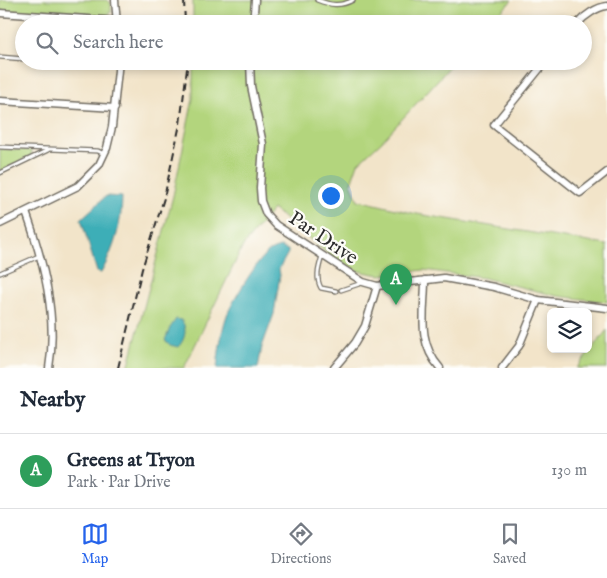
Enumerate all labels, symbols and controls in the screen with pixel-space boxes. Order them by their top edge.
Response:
search box [15,15,592,70]
icon: search [33,29,61,57]
text: Search here [73,31,164,55]
your location [318,183,344,209]
street label: Par Drive [284,206,363,271]
pin: A [380,264,412,305]
map controls [547,308,592,353]
button: layers [547,308,592,353]
text: Nearby [20,387,85,414]
text: Greens at Tryon [67,449,195,473]
text: A [31,461,41,481]
text: 130 m [551,461,587,481]
text: Park · Par Drive [67,473,171,493]
tab: Map [81,520,109,568]
tab: Directions [270,520,331,568]
tab: Saved [493,520,526,568]

